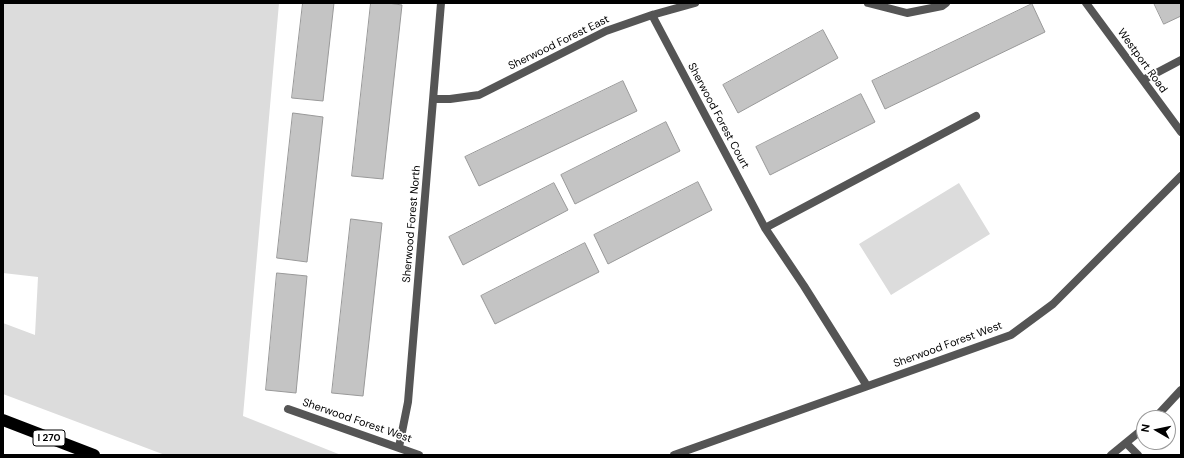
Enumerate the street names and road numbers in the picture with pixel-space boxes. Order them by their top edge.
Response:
street label: Sherwood Forest East [506,13,612,73]
street label: Westport Road [1114,26,1170,96]
street label: Sherwood Forest Court [684,61,752,171]
street label: Sherwood Forest North [400,165,424,283]
street label: Sherwood Forest West [892,319,1004,371]
street label: Sherwood Forest West [301,396,413,446]
road number: I 270 [33,430,65,446]

